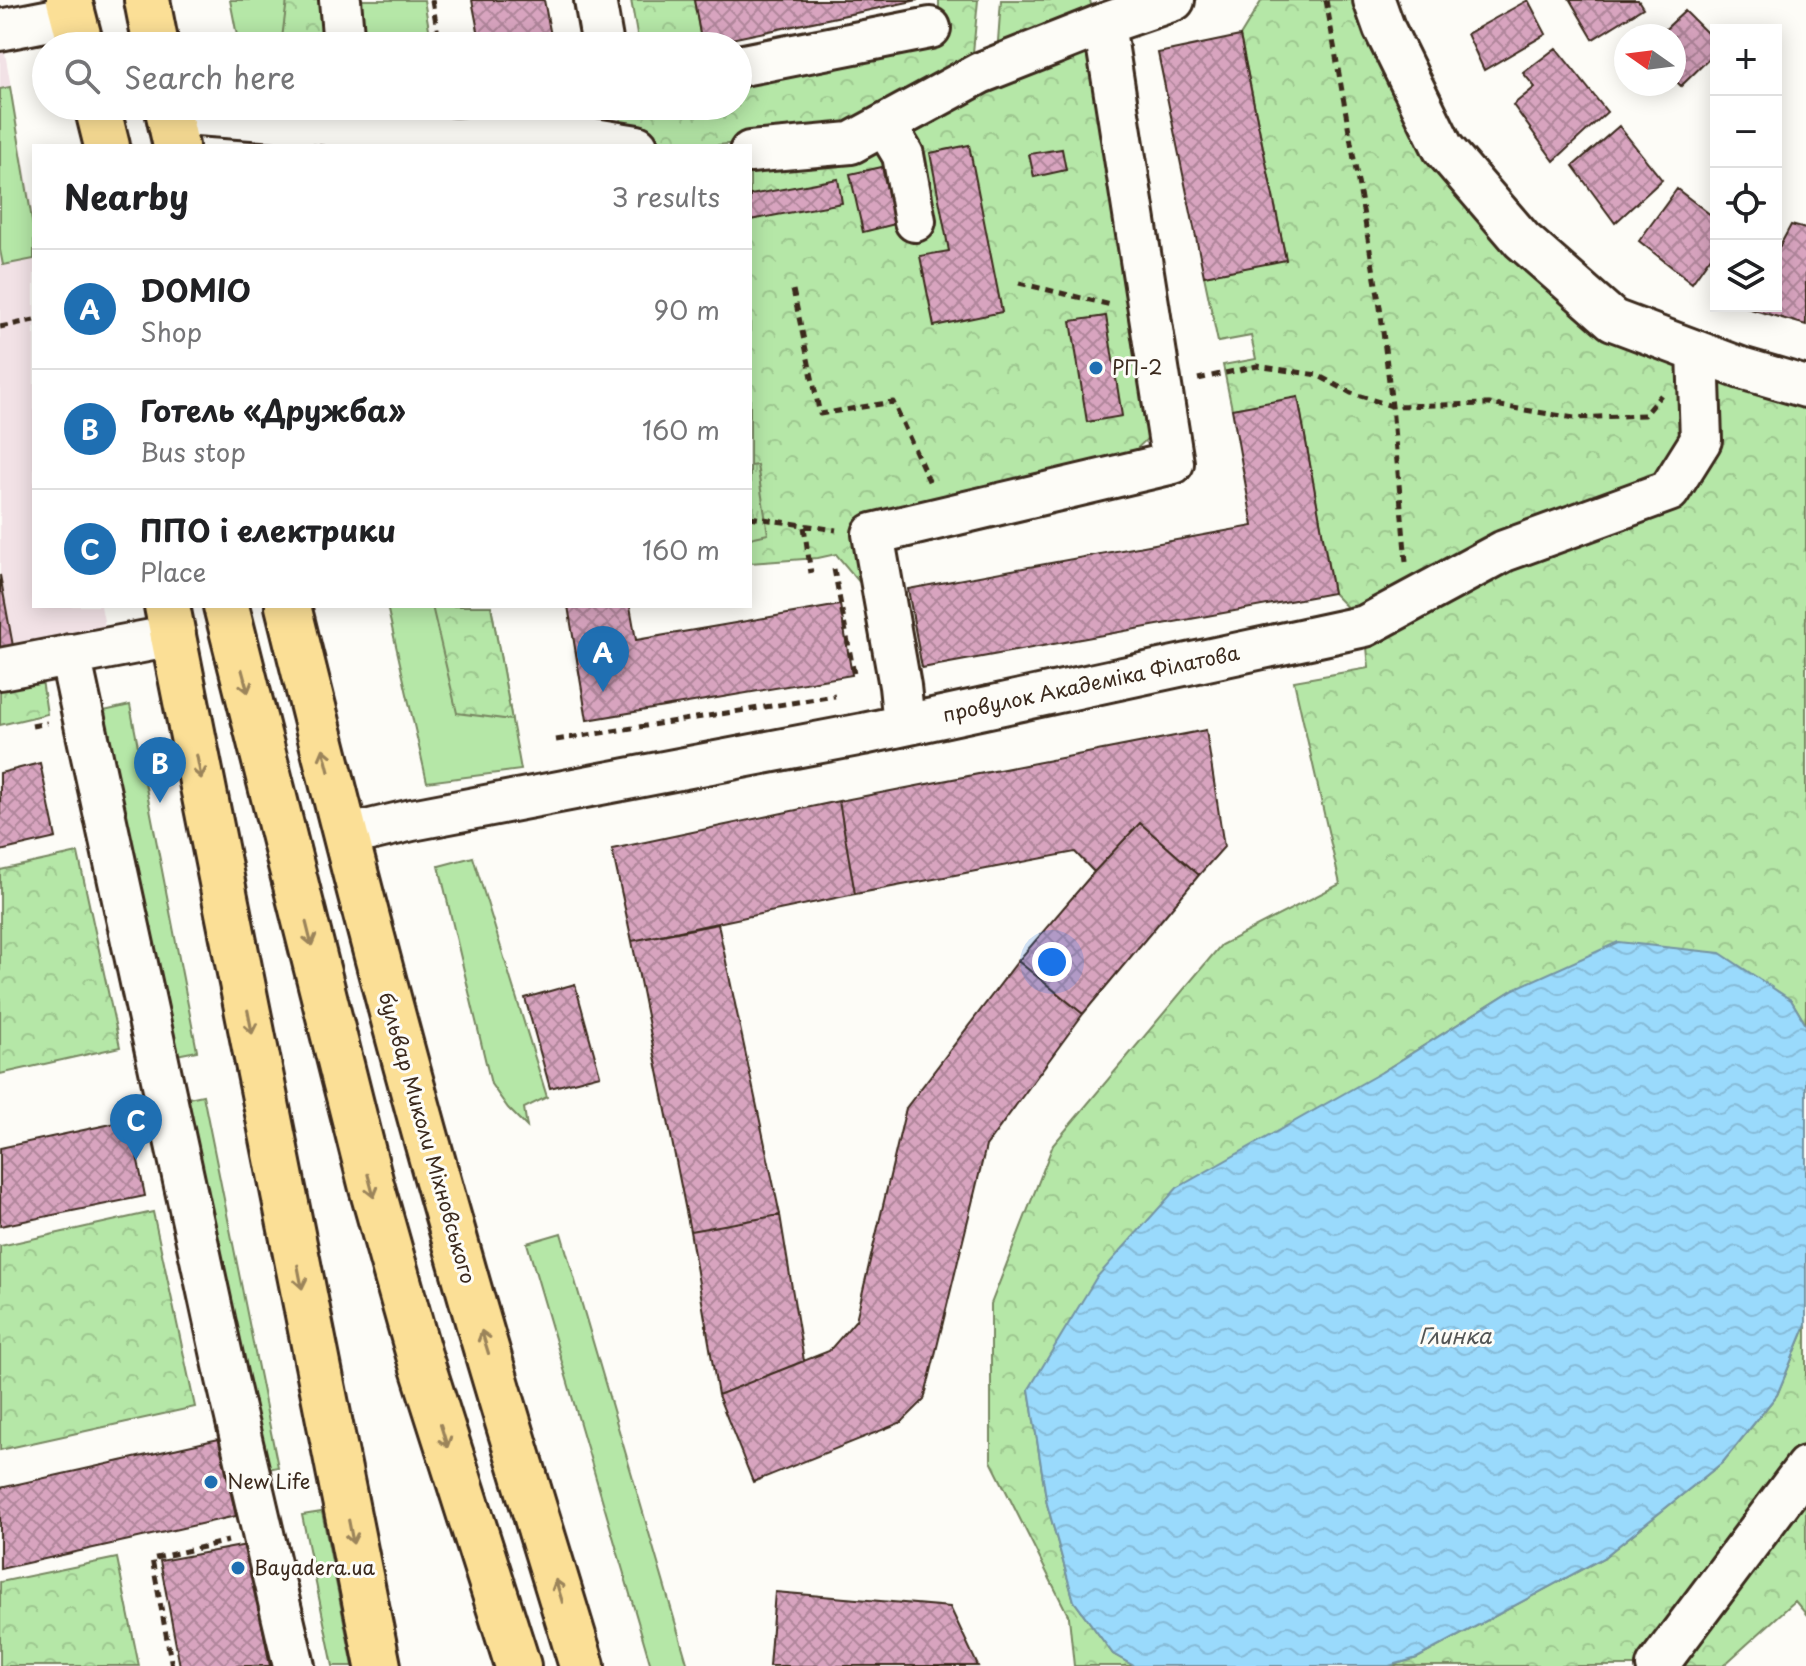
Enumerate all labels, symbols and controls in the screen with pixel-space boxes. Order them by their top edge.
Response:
north arrow [1614,24,1686,96]
map controls [1710,24,1782,312]
button: + [1710,24,1782,96]
search box [32,32,752,120]
icon: search [60,54,104,98]
text: Search here [124,54,296,99]
button: − [1710,96,1782,168]
button: locate [1710,168,1782,240]
text: Nearby [64,170,189,222]
text: 3 results [612,177,720,216]
button: layers [1710,240,1782,312]
text: DOMIO [140,267,251,312]
text: A [80,290,100,329]
text: 90 m [653,290,720,329]
text: Shop [140,312,202,351]
place label: РП-2 [1112,352,1162,382]
marker: РП-2 [1087,359,1105,377]
text: Готель «Дружба» [140,387,406,432]
text: B [81,410,99,449]
text: 160 m [642,410,720,449]
text: Bus stop [140,432,246,471]
text: ППО і електрики [140,507,396,552]
text: C [80,530,100,569]
text: 160 m [642,530,720,569]
text: Place [140,552,206,591]
pin: A [577,626,629,692]
street label: провулок Академіка Філатова [940,637,1242,729]
one-way arrow [239,668,254,694]
pin: B [134,737,186,803]
one-way arrow [317,748,332,773]
one-way arrow [192,754,207,779]
one-way arrow [302,920,317,946]
your location [1032,942,1072,982]
street label: бульвар Миколи Міхновського [372,988,484,1287]
one-way arrow [243,1009,258,1034]
pin: C [110,1094,162,1160]
one-way arrow [365,1173,380,1199]
one-way arrow [294,1264,309,1289]
water label: Глинка [1418,1318,1493,1351]
one-way arrow [477,1330,492,1356]
one-way arrow [437,1422,452,1448]
place label: New Life [227,1466,310,1496]
marker: New Life [202,1473,220,1491]
one-way arrow [344,1519,359,1544]
place label: Bayadera.ua [254,1552,376,1582]
marker: Bayadera.ua [229,1559,247,1577]
one-way arrow [551,1579,566,1605]

